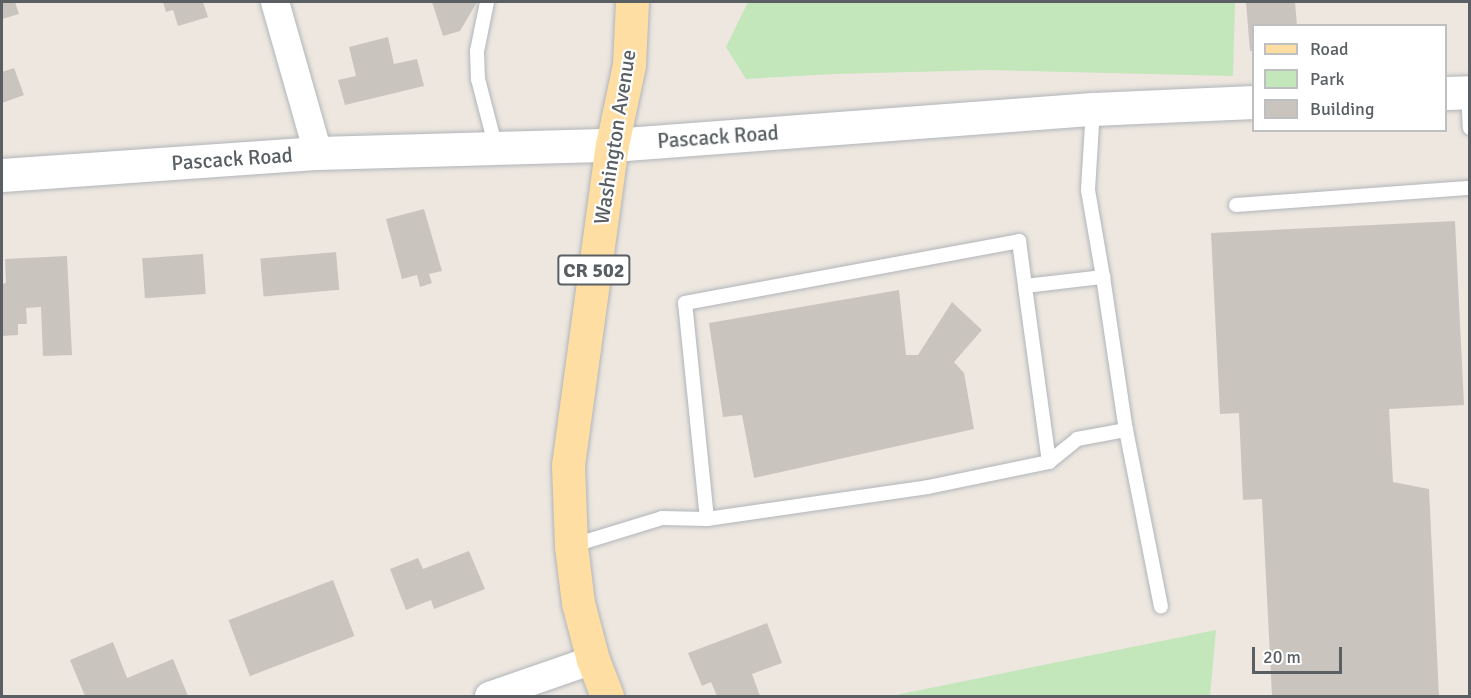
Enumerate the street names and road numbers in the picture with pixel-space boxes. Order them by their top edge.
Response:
street label: Washington Avenue [589,48,641,226]
street label: Pascack Road [656,120,780,154]
street label: Pascack Road [170,142,294,176]
road number: CR 502 [556,253,632,287]

